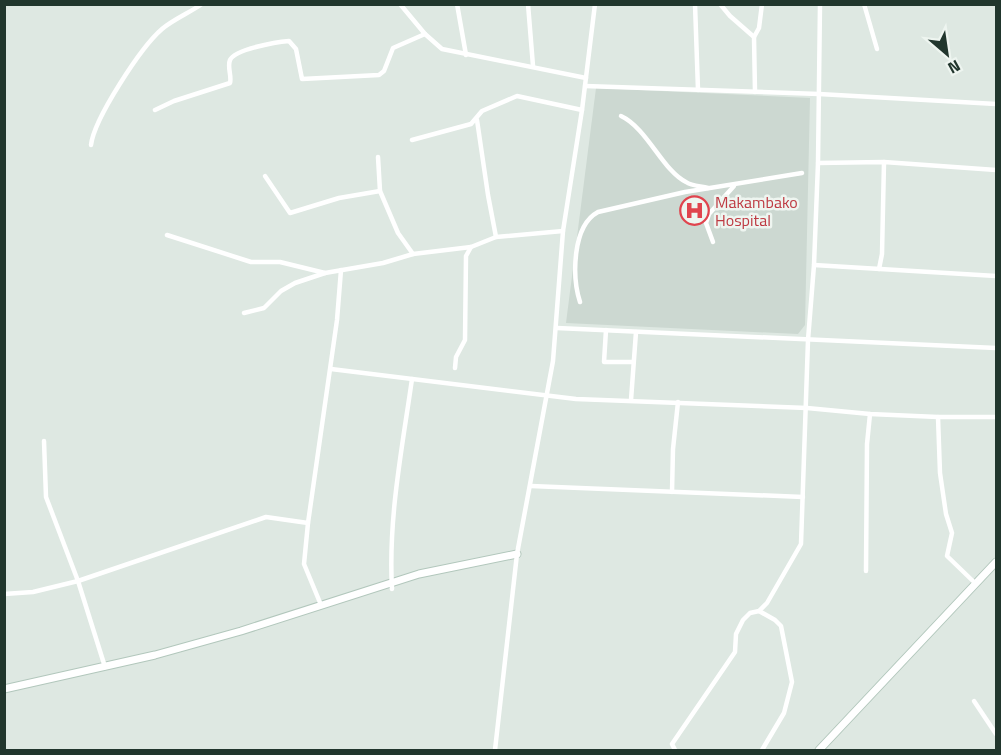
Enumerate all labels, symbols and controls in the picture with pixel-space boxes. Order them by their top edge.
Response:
north arrow [917,24,977,84]
text: N [944,54,965,80]
place label: Makambako Hospital [715,190,798,232]
hospital icon: Makambako Hospital [678,195,710,227]

